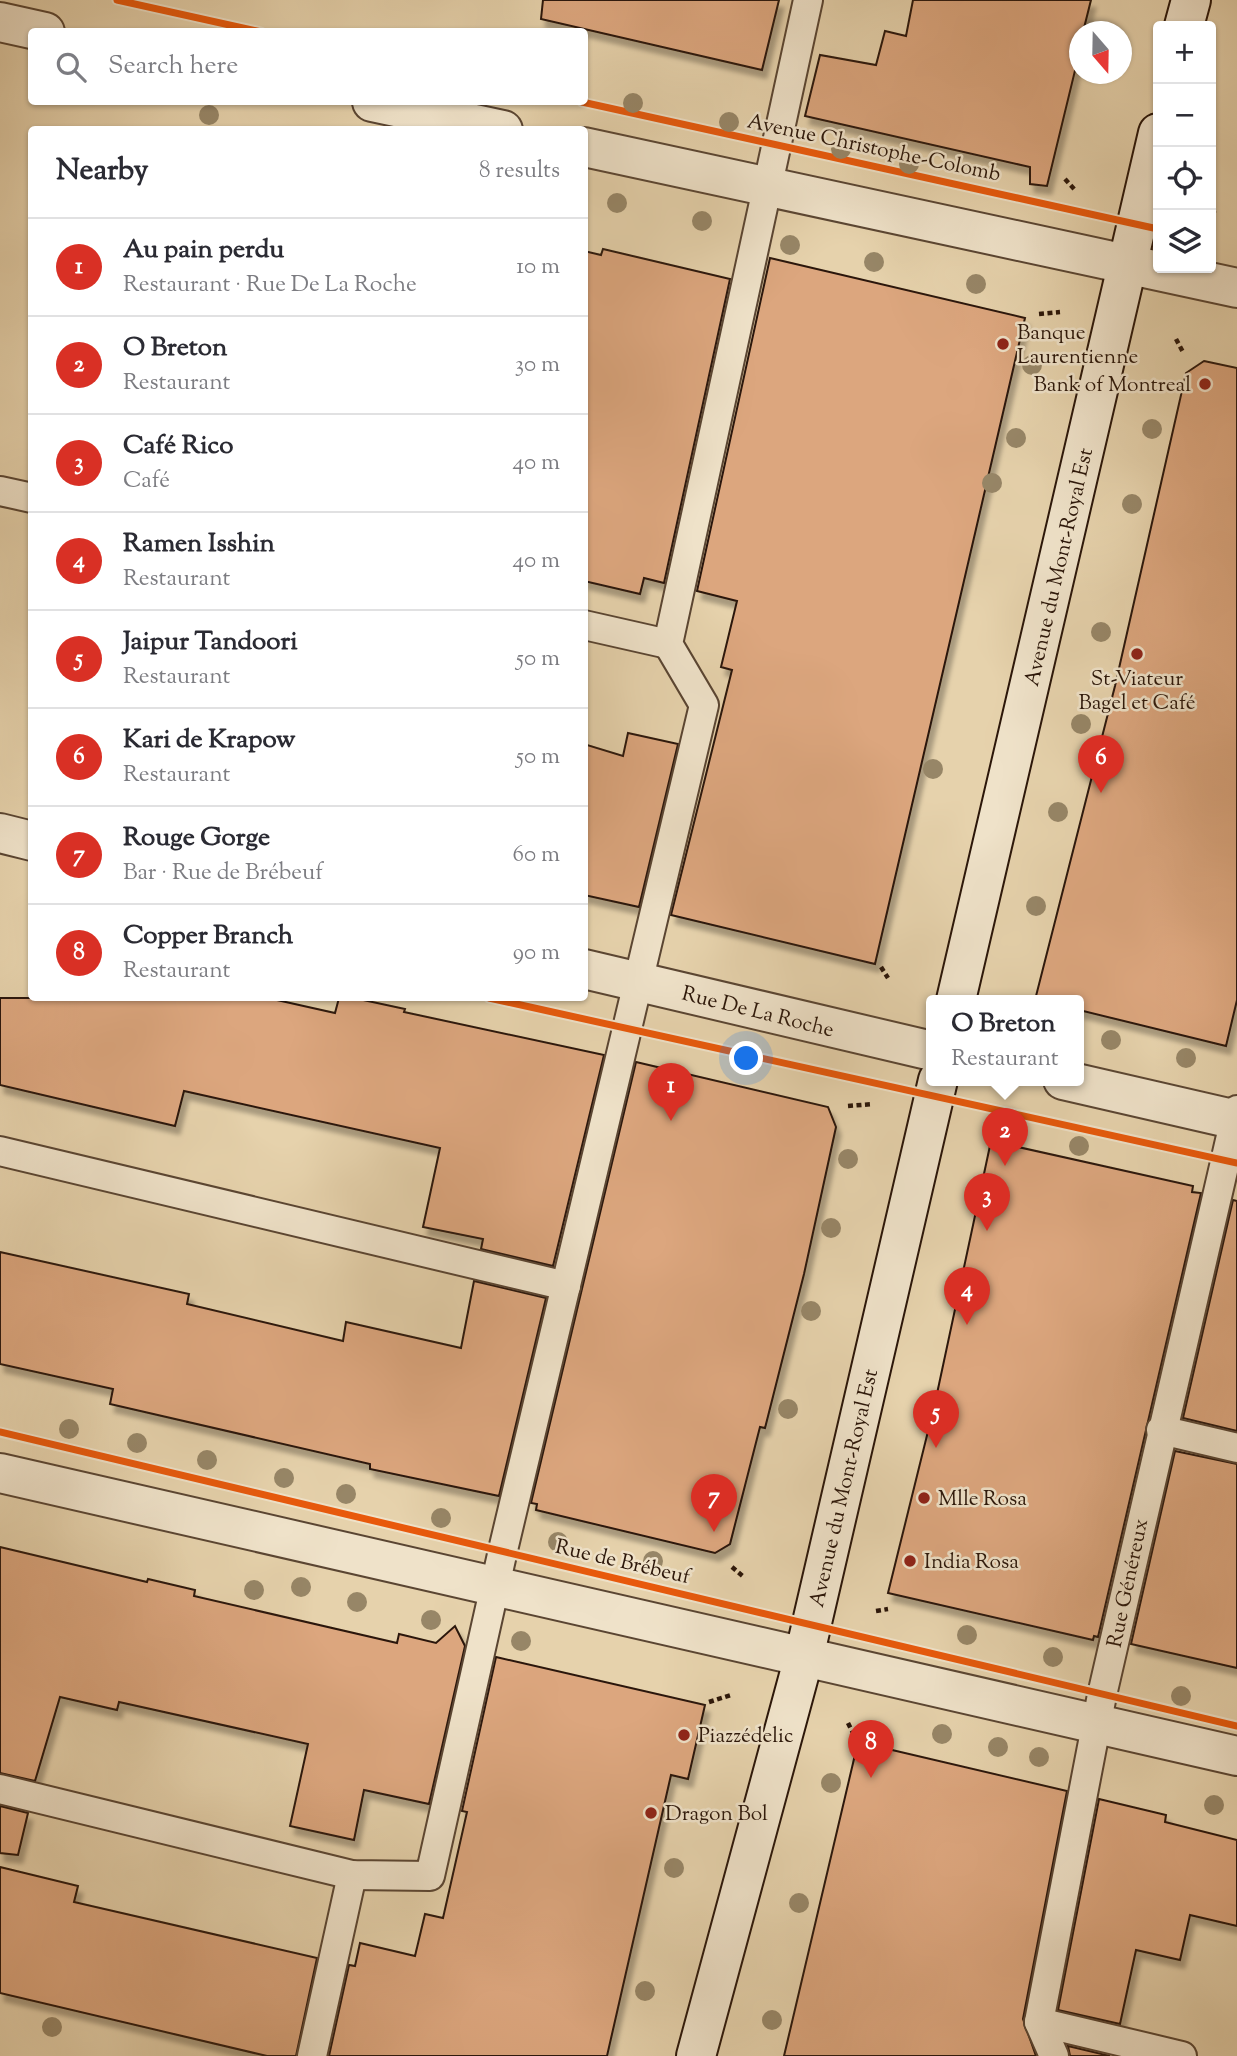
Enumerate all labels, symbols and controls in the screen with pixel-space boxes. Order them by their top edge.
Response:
north arrow [1069,21,1132,84]
map controls [1153,21,1216,273]
button: + [1153,21,1216,84]
search box [28,28,588,105]
icon: search [52,48,90,86]
text: Search here [108,48,238,85]
button: − [1153,84,1216,147]
street label: Avenue Christophe-Colomb [744,107,1003,190]
button: locate [1153,147,1216,210]
text: Nearby [56,150,148,193]
text: 8 results [479,155,560,188]
button: layers [1153,210,1216,273]
text: Au pain perdu [123,232,284,269]
text: 1 [75,251,83,284]
text: 10 m [516,251,560,284]
text: Restaurant · Rue De La Roche [123,269,417,302]
place label: Banque Laurentienne [1017,319,1138,373]
text: O Breton [123,330,227,367]
marker: Banque Laurentienne [995,336,1011,352]
text: 2 [74,349,84,382]
text: 30 m [515,349,560,382]
text: Restaurant [123,367,230,400]
place label: Bank of Montreal [1034,371,1191,401]
marker: Bank of Montreal [1197,376,1213,392]
text: Café Rico [123,428,234,465]
street label: Avenue du Mont-Royal Est [1018,445,1102,690]
text: 3 [74,447,84,480]
text: 40 m [513,447,560,480]
text: Café [123,465,170,498]
text: Ramen Isshin [123,526,275,563]
text: 4 [73,545,85,578]
text: 40 m [513,545,560,578]
text: Restaurant [123,563,230,596]
text: Jaipur Tandoori [123,624,298,661]
text: 5 [75,643,83,676]
text: 50 m [516,643,560,676]
marker: St-Viateur Bagel et Café [1129,646,1145,662]
text: Restaurant [123,661,230,694]
place label: St-Viateur Bagel et Café [1078,665,1196,719]
text: Kari de Krapow [123,722,295,759]
pin: 6 [1078,735,1124,793]
text: 6 [73,741,85,774]
text: 50 m [516,741,560,774]
text: Restaurant [123,759,230,792]
text: Rouge Gorge [123,820,270,857]
text: 7 [73,839,85,872]
text: 60 m [512,839,560,872]
text: Bar · Rue de Brébeuf [123,857,323,890]
text: Copper Branch [123,918,293,955]
text: 8 [73,937,85,970]
text: 90 m [513,937,560,970]
text: Restaurant [123,955,230,988]
street label: Rue De La Roche [678,980,837,1046]
popup [926,995,1084,1086]
text: O Breton [951,1006,1056,1043]
your location [729,1041,763,1075]
text: Restaurant [951,1043,1059,1076]
pin: 1 [648,1063,694,1121]
pin: 2 [982,1108,1028,1166]
pin: 3 [964,1173,1010,1231]
pin: 4 [944,1267,990,1325]
street label: Avenue du Mont-Royal Est [803,1366,887,1611]
pin: 5 [913,1390,959,1448]
pin: 7 [691,1474,737,1532]
place label: Mlle Rosa [938,1485,1027,1515]
marker: Mlle Rosa [916,1490,932,1506]
street label: Rue Généreux [1101,1516,1157,1651]
street label: Rue de Brébeuf [552,1533,695,1593]
place label: India Rosa [924,1548,1019,1578]
marker: India Rosa [902,1553,918,1569]
pin: 8 [848,1720,894,1778]
place label: Piazzédelic [698,1722,793,1752]
marker: Piazzédelic [676,1727,692,1743]
place label: Dragon Bol [665,1800,768,1830]
marker: Dragon Bol [643,1805,659,1821]

